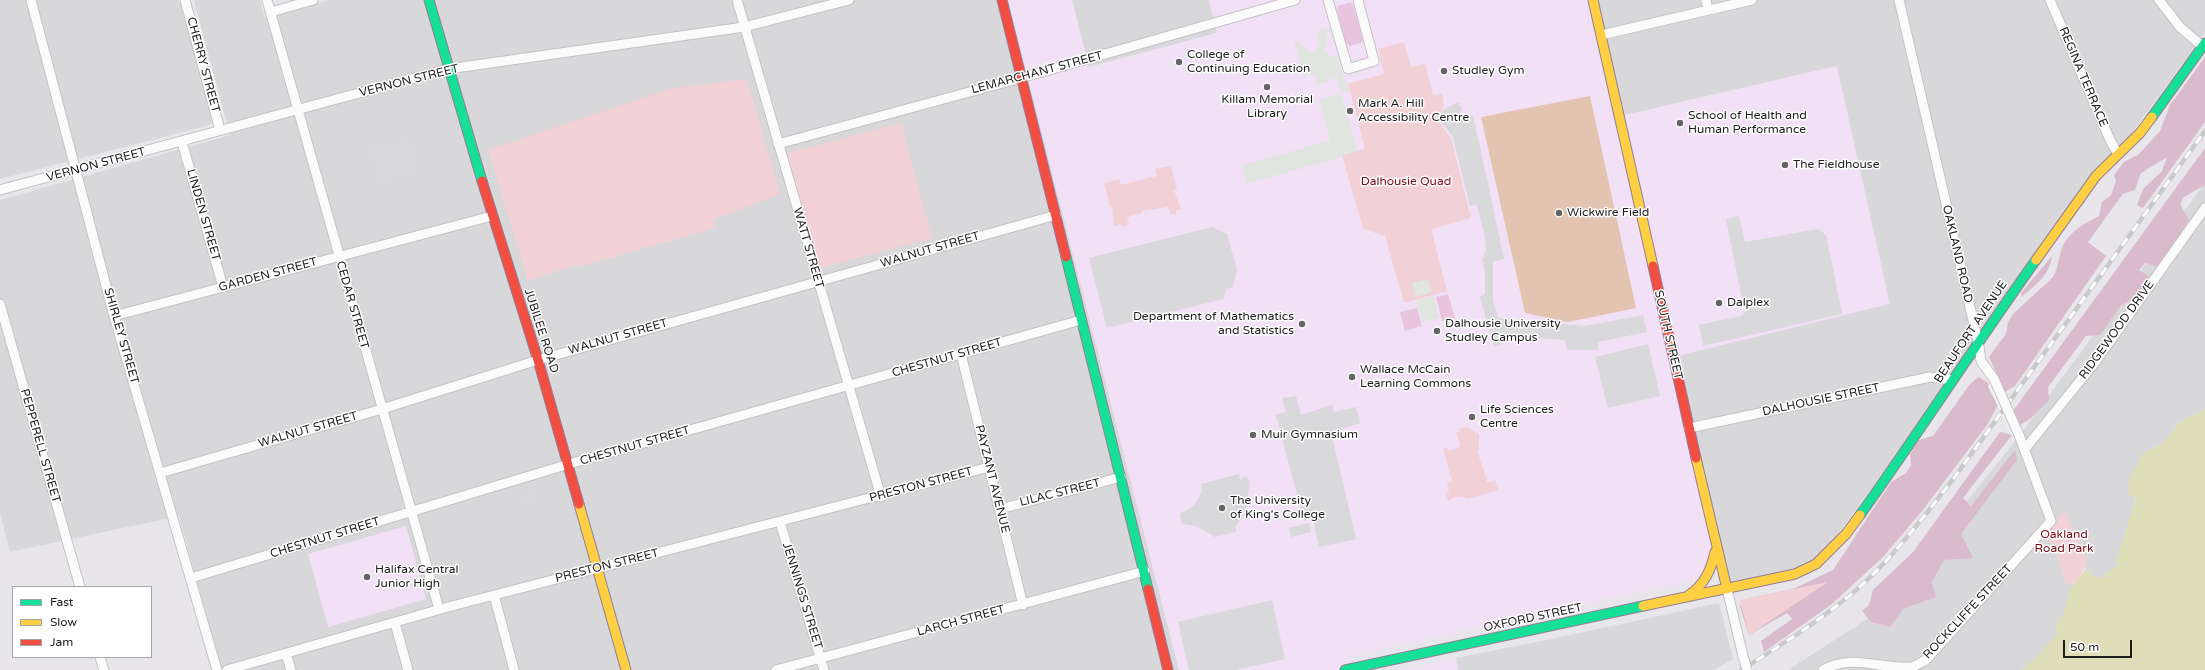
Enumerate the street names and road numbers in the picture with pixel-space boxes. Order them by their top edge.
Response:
street label: CHERRY STREET [183,16,223,114]
street label: REGINA TERRACE [2055,25,2111,129]
street label: LEMARCHANT STREET [970,49,1104,97]
street label: VERNON STREET [358,62,460,100]
street label: VERNON STREET [45,145,147,185]
street label: LINDEN STREET [183,167,223,263]
street label: OAKLAND ROAD [1939,204,1975,304]
street label: WATT STREET [790,206,826,290]
street label: WALNUT STREET [879,229,981,271]
street label: GARDEN STREET [217,255,319,295]
street label: CEDAR STREET [333,259,371,351]
street label: BEAUFORT AVENUE [1931,278,2011,386]
street label: RIDGEWOOD DRIVE [2076,278,2158,382]
street label: SHIRLEY STREET [100,286,142,386]
street label: JUBILEE ROAD [521,287,561,375]
street label: SOUTH STREET [1651,289,1685,381]
street label: WALNUT STREET [567,316,669,358]
street label: CHESTNUT STREET [890,335,1004,381]
street label: DALHOUSIE STREET [1761,381,1881,419]
street label: PEPPERELL STREET [17,387,63,505]
street label: WALNUT STREET [257,409,359,451]
street label: CHESTNUT STREET [578,423,692,469]
street label: PAYZANT AVENUE [972,423,1012,535]
street label: PRESTON STREET [868,464,974,506]
street label: LILAC STREET [1018,476,1102,510]
street label: CHESTNUT STREET [268,514,382,562]
street label: JENNINGS STREET [779,541,825,651]
street label: PRESTON STREET [554,546,660,586]
street label: ROCKCLIFFE STREET [1921,562,2015,662]
street label: OXFORD STREET [1482,601,1584,635]
street label: LARCH STREET [916,602,1006,640]

